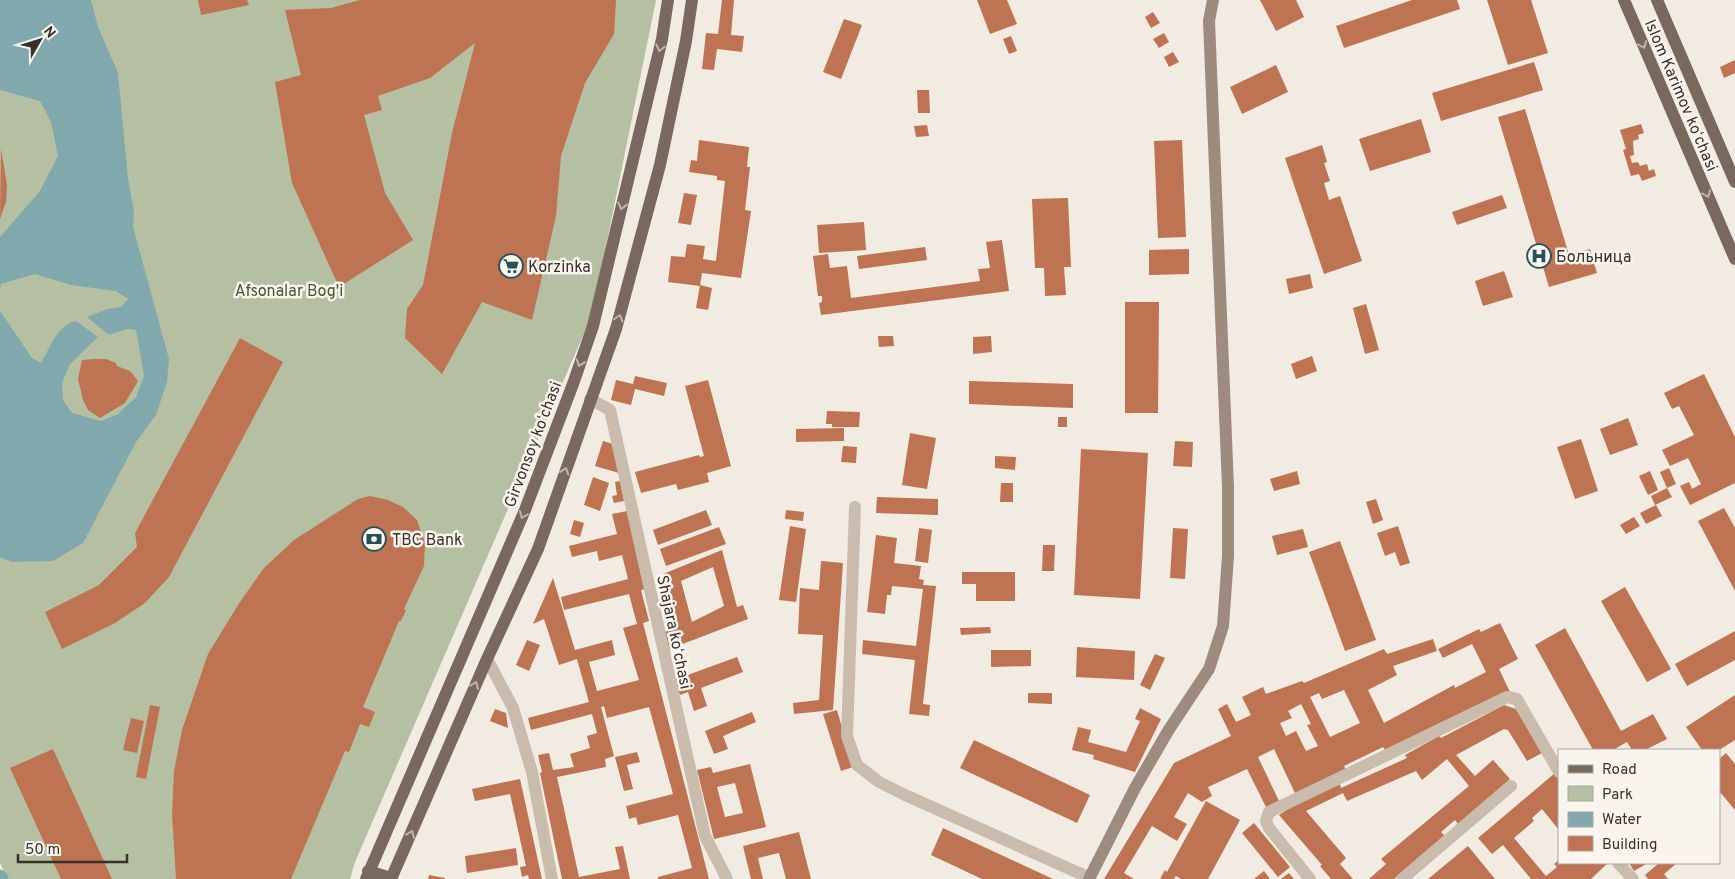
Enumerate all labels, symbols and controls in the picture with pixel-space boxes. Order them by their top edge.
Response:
north arrow [15,15,65,65]
street label: Islom Karimov koʻchasi [1639,17,1721,175]
text: N [39,24,59,42]
one-way arrow [1636,40,1647,49]
one-way arrow [655,44,666,53]
one-way arrow [1701,189,1712,198]
one-way arrow [617,202,628,211]
hospital icon: Больница [1526,243,1552,269]
place label: Больница [1556,248,1631,268]
supermarket icon: Korzinka [498,253,524,279]
place label: Korzinka [528,258,591,278]
park label: Afsonalar Bog'i [235,282,343,302]
one-way arrow [613,313,624,322]
one-way arrow [576,358,586,367]
street label: Girvonsoy koʻchasi [501,379,567,511]
one-way arrow [559,467,569,476]
one-way arrow [518,510,529,519]
bank icon: TBC Bank [361,526,387,552]
place label: TBC Bank [392,531,463,551]
street label: Shajara koʻchasi [651,574,695,691]
one-way arrow [469,681,480,690]
legend [1558,749,1720,864]
text: Road [1602,761,1637,780]
text: Park [1602,786,1633,805]
text: Water [1602,811,1642,830]
one-way arrow [404,830,415,839]
scale bar [18,832,126,864]
text: Building [1602,836,1657,855]
text: 50 m [25,841,60,860]

